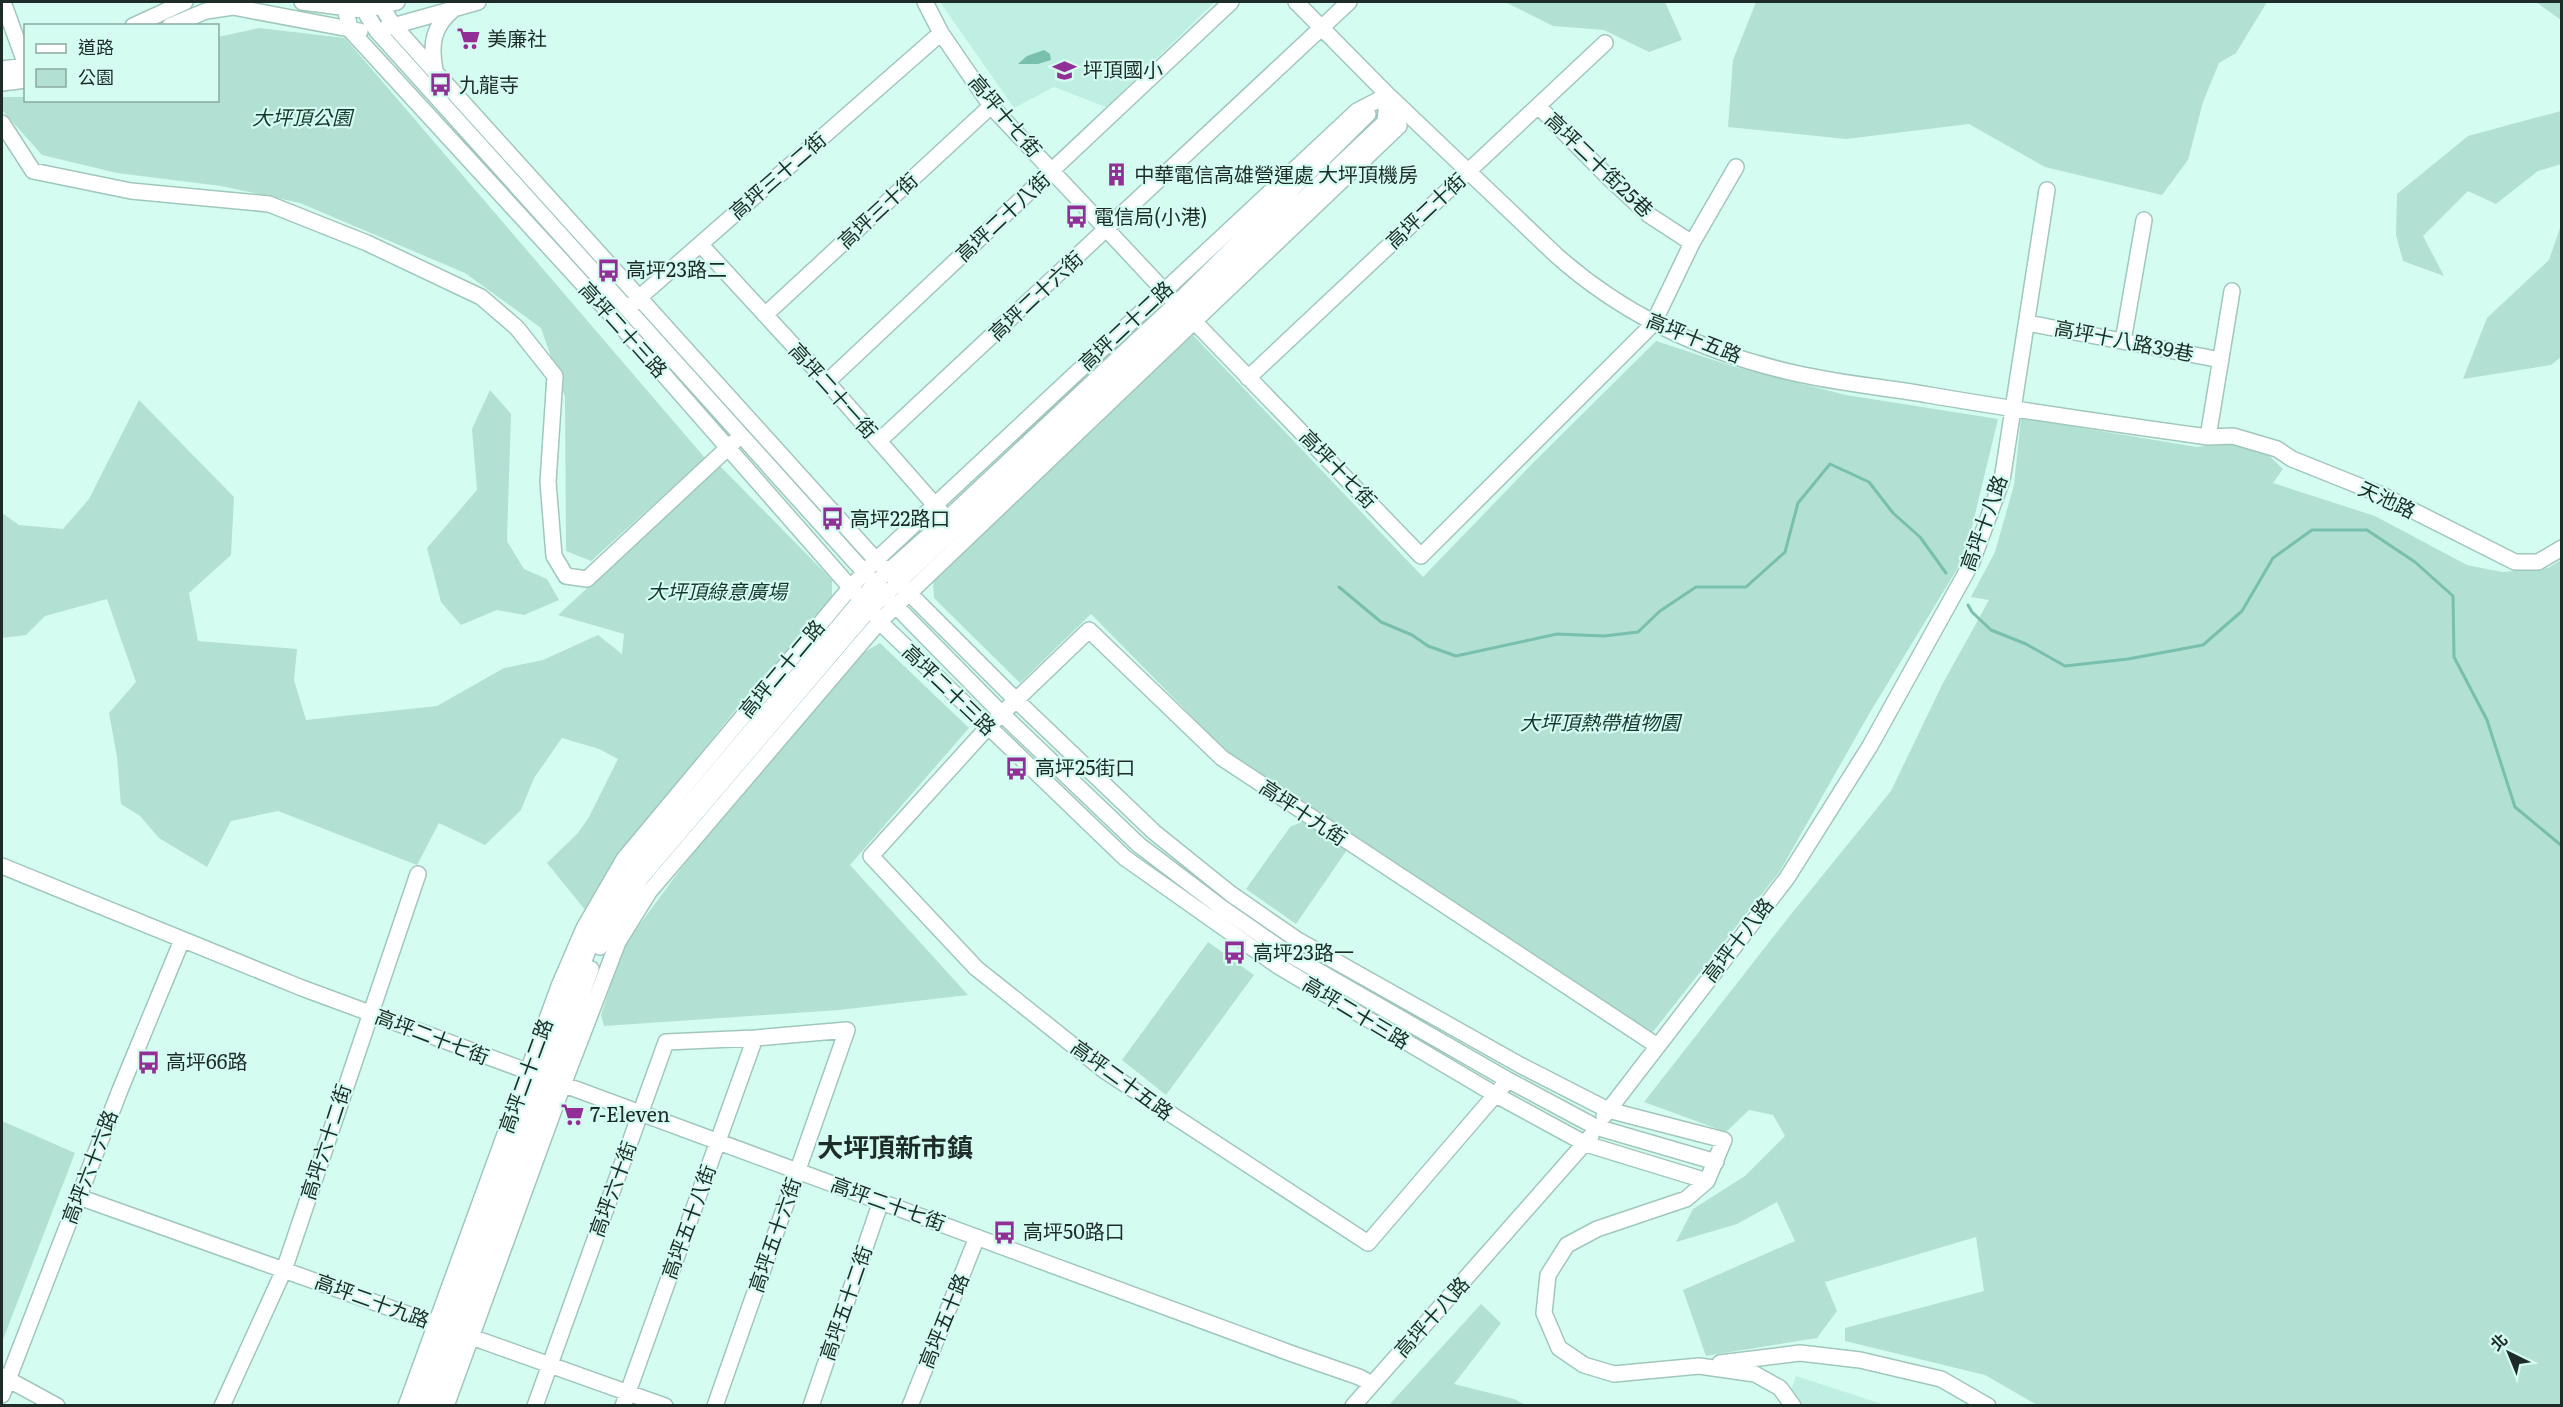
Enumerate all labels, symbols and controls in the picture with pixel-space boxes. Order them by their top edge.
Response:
place label: 美廉社 [487,22,547,52]
legend [24,24,219,102]
supermarket icon: 美廉社 [456,26,482,52]
text: 道路 [78,33,114,60]
place label: 坪頂國小 [1083,53,1163,83]
school or university icon: 坪頂國小 [1052,57,1078,83]
text: 公園 [78,63,114,90]
street label: 高坪十七街 [963,67,1050,163]
place label: 九龍寺 [459,68,519,98]
bus stop icon: 九龍寺 [428,72,454,98]
park label: 大坪頂公園 [252,101,355,131]
street label: 高坪二十街25巷 [1540,104,1661,223]
street label: 高坪三十二街 [722,124,832,225]
place label: 中華電信高雄營運處 大坪頂機房 [1134,158,1418,188]
building icon: 中華電信高雄營運處 大坪頂機房 [1103,162,1129,188]
street label: 高坪三十街 [830,164,923,255]
street label: 高坪二十八街 [948,164,1056,267]
street label: 高坪二十街 [1378,164,1471,255]
place label: 電信局(小港) [1094,200,1207,230]
bus stop icon: 電信局(小港) [1063,204,1089,230]
street label: 高坪二十六街 [981,243,1089,346]
place label: 高坪23路二 [626,253,727,283]
bus stop icon: 高坪23路二 [595,257,621,283]
street label: 高坪二十二路 [1071,273,1179,376]
street label: 高坪二十三路 [573,274,676,383]
street label: 高坪十五路 [1643,304,1747,369]
street label: 高坪十八路39巷 [2052,311,2197,367]
street label: 高坪二十一街 [783,335,886,444]
street label: 高坪十七街 [1294,421,1385,514]
street label: 高坪十八路 [1951,470,2013,574]
street label: 天池路 [2354,472,2421,524]
place label: 高坪22路口 [850,502,950,532]
bus stop icon: 高坪22路口 [819,506,845,532]
park label: 大坪頂綠意廣場 [647,575,789,605]
street label: 高坪二十二路 [730,612,831,723]
street label: 高坪二十三路 [897,636,1004,741]
park label: 大坪頂熱帶植物園 [1520,706,1683,736]
place label: 高坪25街口 [1035,751,1135,781]
bus stop icon: 高坪25街口 [1004,755,1030,781]
street label: 高坪十九街 [1254,771,1354,852]
street label: 高坪十八路 [1694,890,1779,987]
place label: 高坪23路一 [1253,936,1354,966]
bus stop icon: 高坪23路一 [1222,940,1248,966]
street label: 高坪二十三路 [1298,968,1416,1055]
street label: 高坪二十七街 [371,1000,494,1071]
street label: 高坪二十二路 [490,1014,559,1137]
street label: 高坪二十五路 [1066,1031,1181,1126]
place label: 高坪66路 [166,1045,247,1075]
bus stop icon: 高坪66路 [135,1049,161,1075]
street label: 高坪六十二街 [291,1080,357,1203]
place label: 7-Eleven [590,1098,670,1128]
supermarket icon: 7-Eleven [559,1102,585,1128]
street label: 高坪六十六路 [53,1105,124,1228]
district label: 大坪頂新市鎮 [817,1126,973,1165]
street label: 高坪六十街 [580,1136,642,1240]
street label: 高坪五十八街 [653,1160,722,1283]
street label: 高坪二十七街 [827,1168,950,1237]
street label: 高坪五十六街 [739,1173,807,1296]
place label: 高坪50路口 [1023,1215,1125,1245]
bus stop icon: 高坪50路口 [992,1219,1018,1245]
street label: 高坪五十二街 [810,1241,878,1364]
street label: 高坪二十九路 [311,1265,434,1334]
street label: 高坪五十路 [910,1268,975,1372]
street label: 高坪十八路 [1386,1268,1475,1363]
north arrow [2479,1323,2539,1383]
text: 北 [2484,1327,2512,1356]

